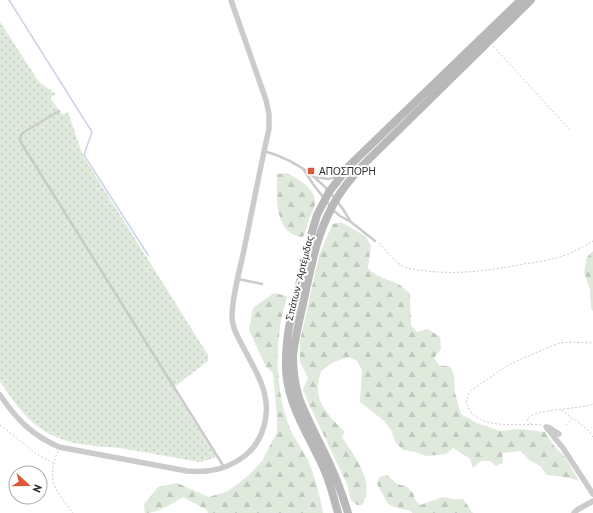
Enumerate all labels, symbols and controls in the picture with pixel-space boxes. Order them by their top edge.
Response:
place label: ΑΠΟΣΠΟΡΗ [319,165,376,178]
marker: ΑΠΟΣΠΟΡΗ [306,166,316,176]
street label: Σπάτων - Αρτέμιδας [283,234,316,322]
north arrow [8,465,48,505]
text: N [30,483,45,494]

